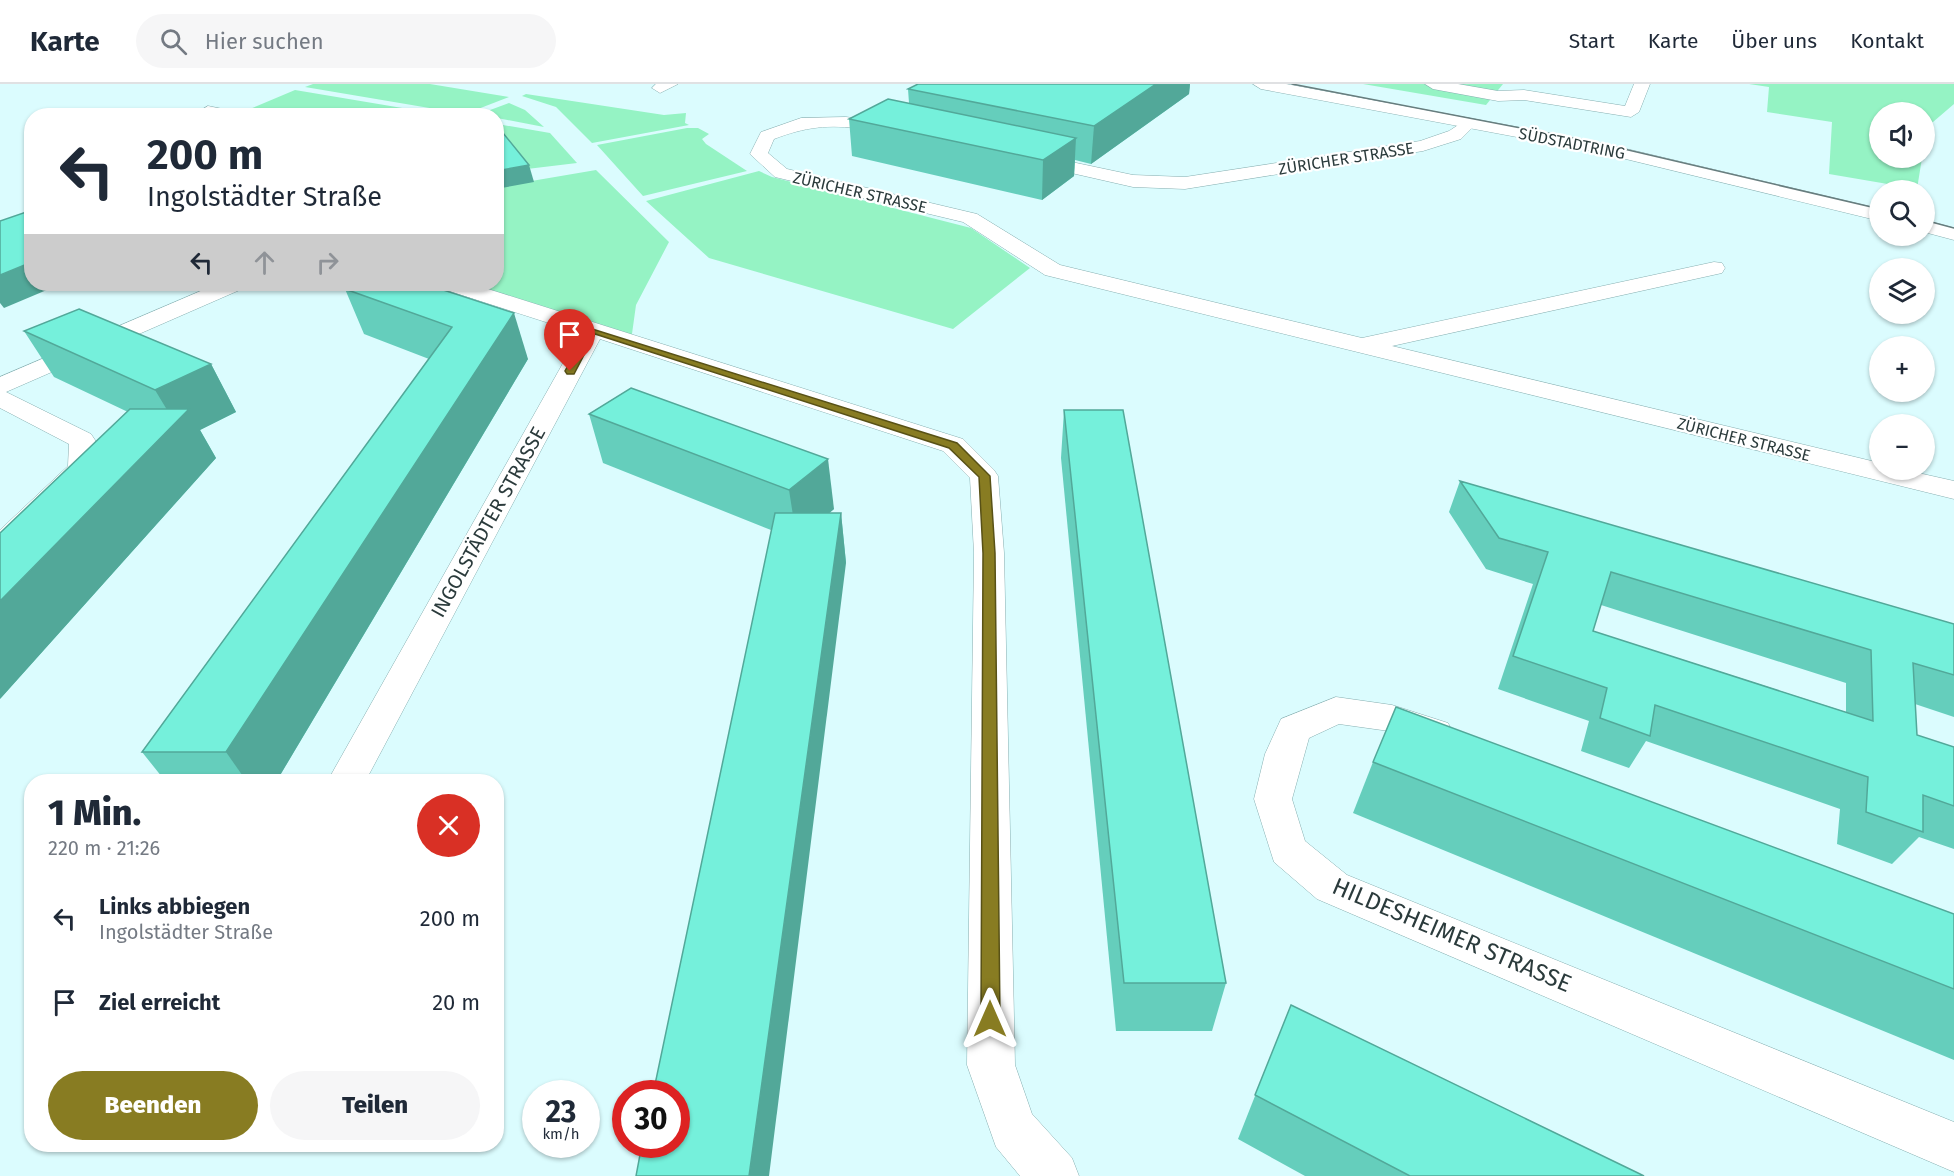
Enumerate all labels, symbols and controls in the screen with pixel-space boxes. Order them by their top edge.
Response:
search box [136,14,556,68]
text: Karte [30,25,100,58]
icon: search [157,25,190,58]
text: Hier suchen [205,28,324,55]
text: Start [1569,28,1615,54]
text: Karte [1648,28,1698,54]
text: Über uns [1731,28,1817,54]
text: Kontakt [1850,28,1924,54]
map controls [1869,102,1935,480]
button: sound [1869,102,1935,168]
street label: SÜDSTADTRING [1517,124,1627,163]
text: 200 m [147,130,263,180]
icon: left [48,132,126,210]
street label: ZÜRICHER STRASSE [1277,138,1415,179]
street label: ZÜRICHER STRASSE [791,168,929,217]
button: search [1869,180,1935,246]
text: Ingolstädter Straße [147,181,382,213]
icon: left [185,246,218,279]
icon: ahead [248,246,281,279]
icon: right [311,246,344,279]
button: layers [1869,258,1935,324]
pin [544,309,595,371]
icon: arrive [553,318,586,351]
button: + [1869,336,1935,402]
street label: ZÜRICHER STRASSE [1675,414,1813,465]
button: − [1869,414,1935,480]
street label: INGOLSTÄDTER STRASSE [426,423,550,621]
text: 1 Min. [48,791,141,835]
button: close [417,794,480,857]
text: 220 m · 21:26 [48,836,160,860]
street label: HILDESHEIMER STRASSE [1328,872,1576,998]
text: Links abbiegen [99,893,250,920]
icon: left [48,902,81,935]
text: 200 m [420,905,480,932]
text: Ingolstädter Straße [99,920,273,944]
icon: arrive [48,986,81,1019]
position arrow [958,987,1022,1051]
text: Ziel erreicht [99,989,220,1016]
text: 20 m [432,989,480,1016]
button: Beenden [48,1071,258,1140]
button: Teilen [270,1071,480,1140]
speed limit sign: 30 [612,1080,690,1158]
text: 23 [546,1094,576,1130]
text: km/h [542,1125,580,1143]

